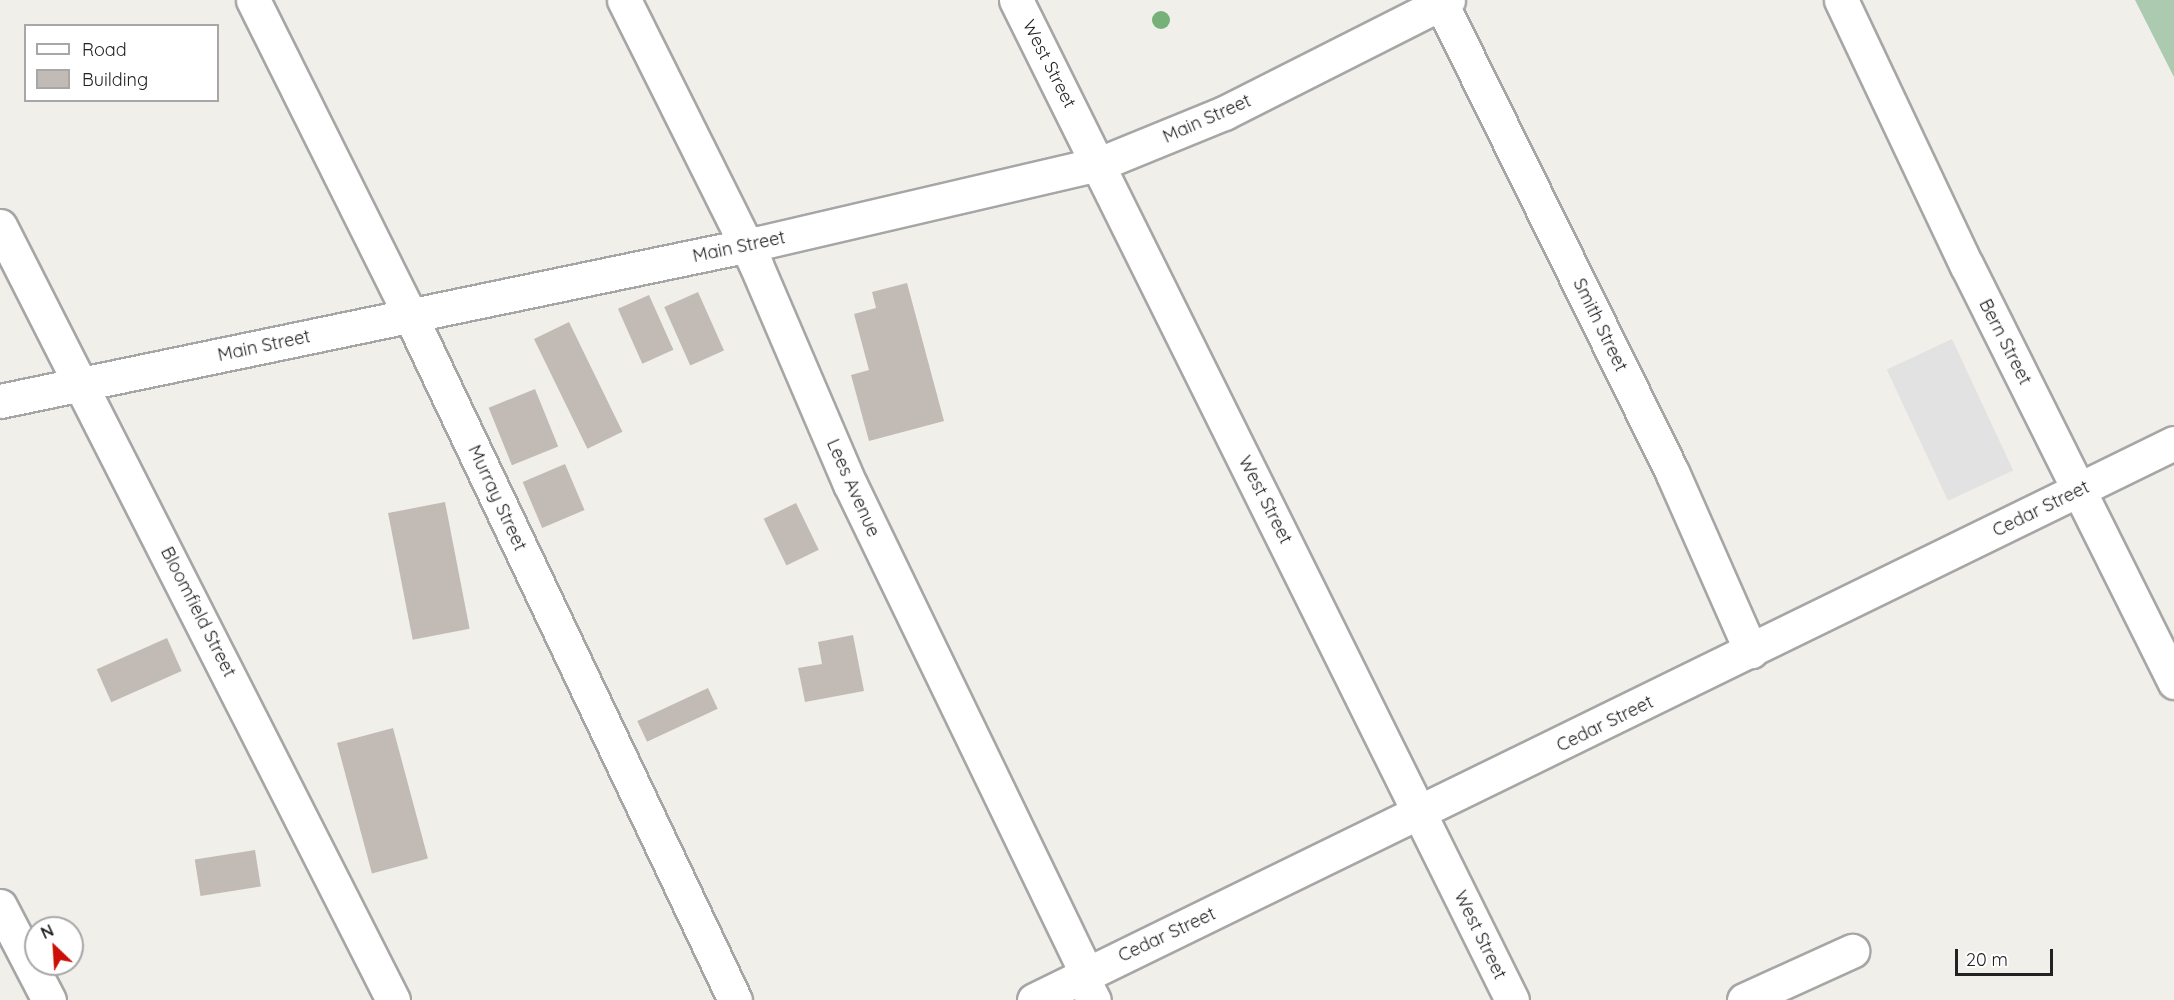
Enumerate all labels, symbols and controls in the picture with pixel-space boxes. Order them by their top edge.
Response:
street label: West Street [1018,16,1080,112]
legend [24,24,219,102]
text: Road [82,38,127,61]
text: Building [82,68,148,91]
street label: Main Street [1160,90,1254,148]
street label: Main Street [691,227,787,267]
street label: Smith Street [1568,275,1632,375]
street label: Bern Street [1974,296,2036,388]
street label: Main Street [216,326,312,366]
street label: Lees Avenue [822,436,884,540]
street label: Murray Street [463,442,531,554]
street label: West Street [1234,452,1296,548]
street label: Cedar Street [1989,476,2093,542]
street label: Bloomfield Street [156,543,240,681]
street label: Cedar Street [1553,691,1657,757]
street label: West Street [1449,887,1511,983]
street label: Cedar Street [1115,903,1219,967]
north arrow [24,916,84,976]
text: N [38,920,57,943]
scale bar [1958,937,2056,975]
text: 20 m [1966,948,2008,971]

